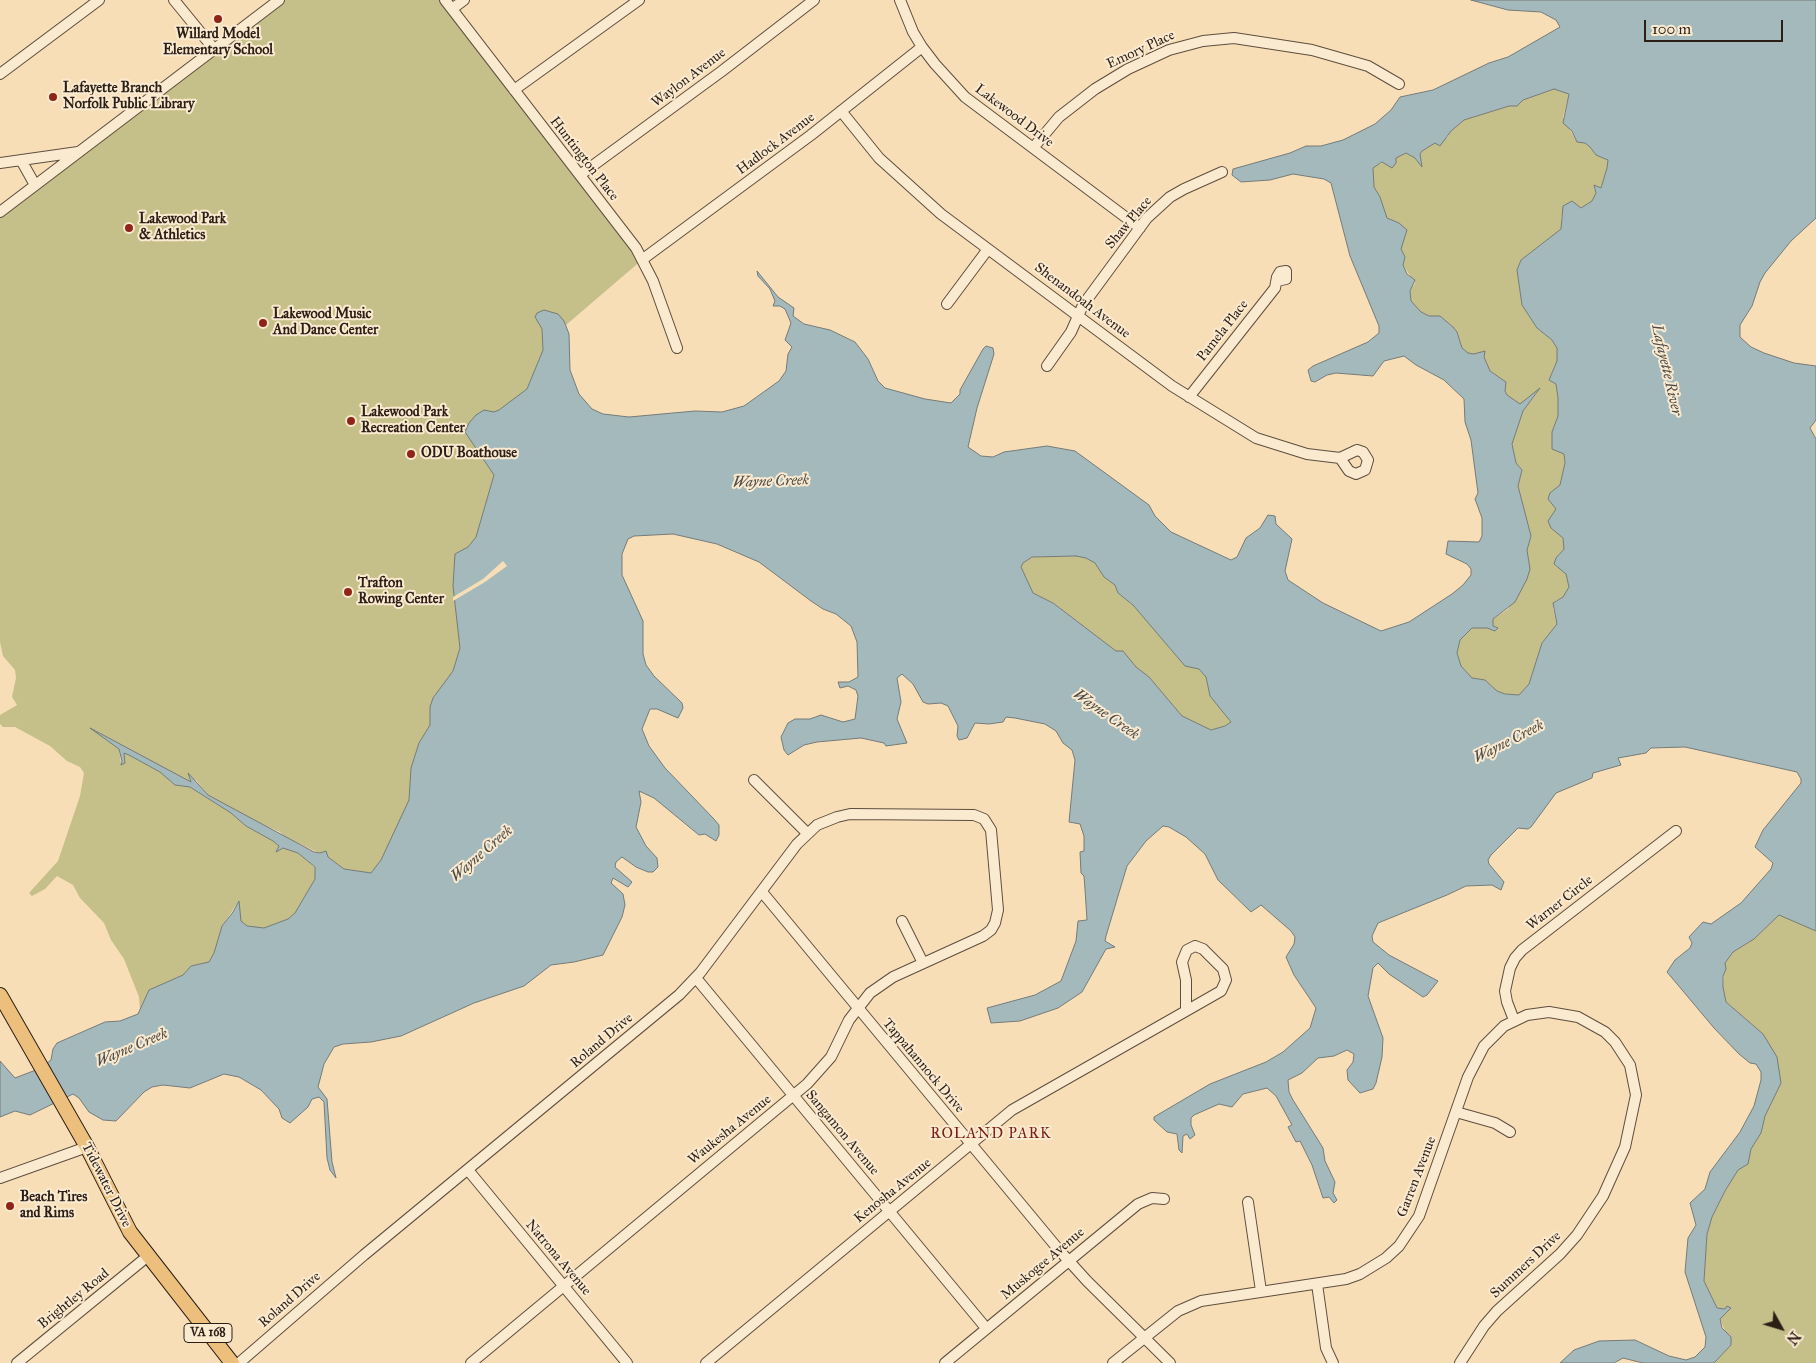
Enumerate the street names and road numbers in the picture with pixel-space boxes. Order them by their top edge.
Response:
street label: Emory Place [1104,27,1178,73]
street label: Waylon Avenue [649,45,729,111]
street label: Lakewood Drive [971,81,1057,151]
street label: Hadlock Avenue [734,109,818,179]
street label: Huntington Place [546,114,622,204]
street label: Shaw Place [1102,193,1156,253]
street label: Shenandoah Avenue [1031,260,1133,342]
street label: Pamela Place [1194,297,1252,365]
street label: Warner Circle [1524,872,1596,934]
street label: Roland Drive [567,1010,637,1072]
street label: Tappahannock Drive [879,1015,967,1117]
street label: Sangamon Avenue [802,1087,882,1179]
street label: Waukesha Avenue [685,1091,775,1169]
street label: Garren Avenue [1394,1134,1440,1220]
street label: Tidewater Drive [77,1140,135,1230]
street label: Kenosha Avenue [851,1155,935,1227]
street label: Natrona Avenue [522,1217,594,1299]
street label: Muskogee Avenue [998,1224,1088,1304]
street label: Summers Drive [1487,1228,1565,1302]
street label: Brightley Road [35,1265,113,1333]
street label: Roland Drive [256,1269,324,1331]
road number: VA 168 [184,1324,232,1342]

